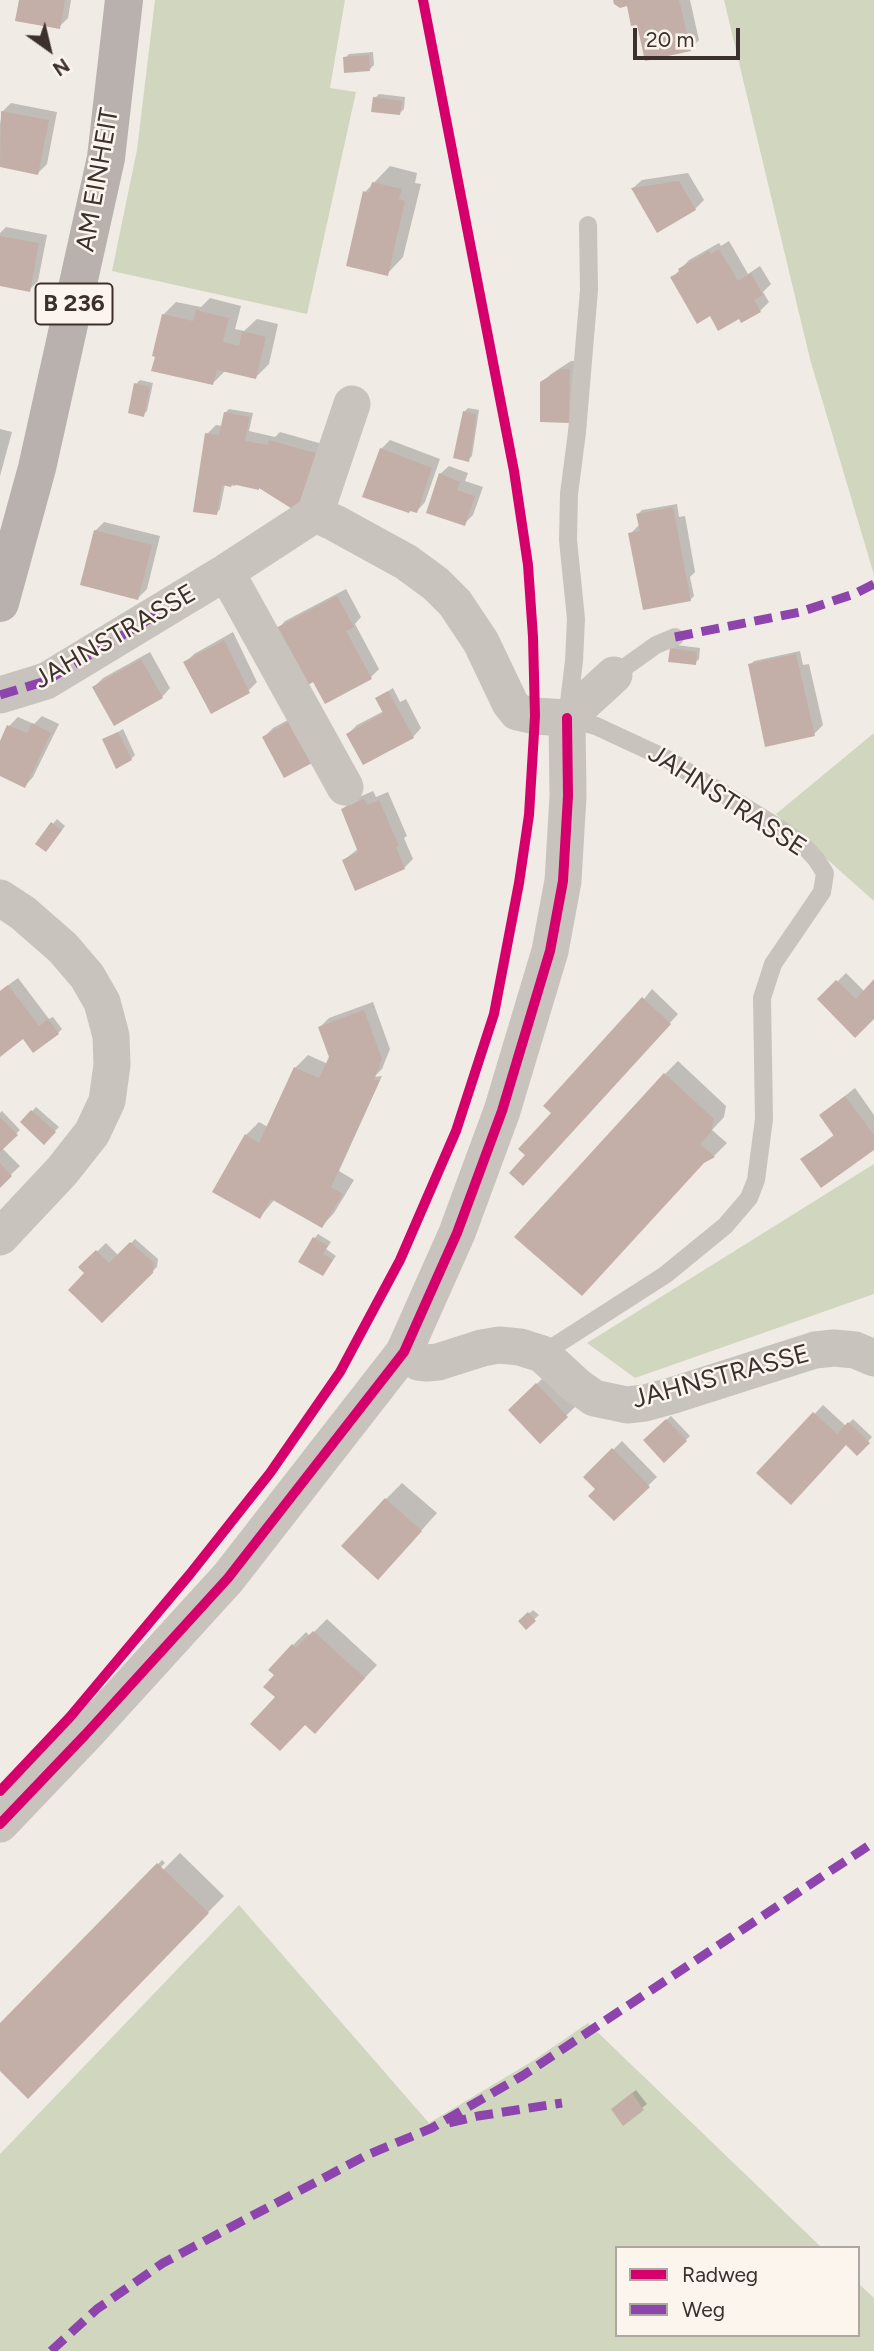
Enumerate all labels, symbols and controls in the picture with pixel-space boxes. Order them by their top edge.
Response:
north arrow [14,14,84,84]
scale bar [636,14,743,58]
text: 20 m [646,27,694,52]
text: N [49,53,74,80]
street label: AM EINHEIT [70,106,126,254]
road number: B 236 [36,284,112,324]
street label: JAHNSTRASSE [28,578,202,696]
street label: JAHNSTRASSE [642,738,812,864]
street label: JAHNSTRASSE [629,1338,813,1416]
legend [615,2246,860,2337]
text: Radweg [682,2262,758,2287]
text: Weg [682,2297,725,2322]

